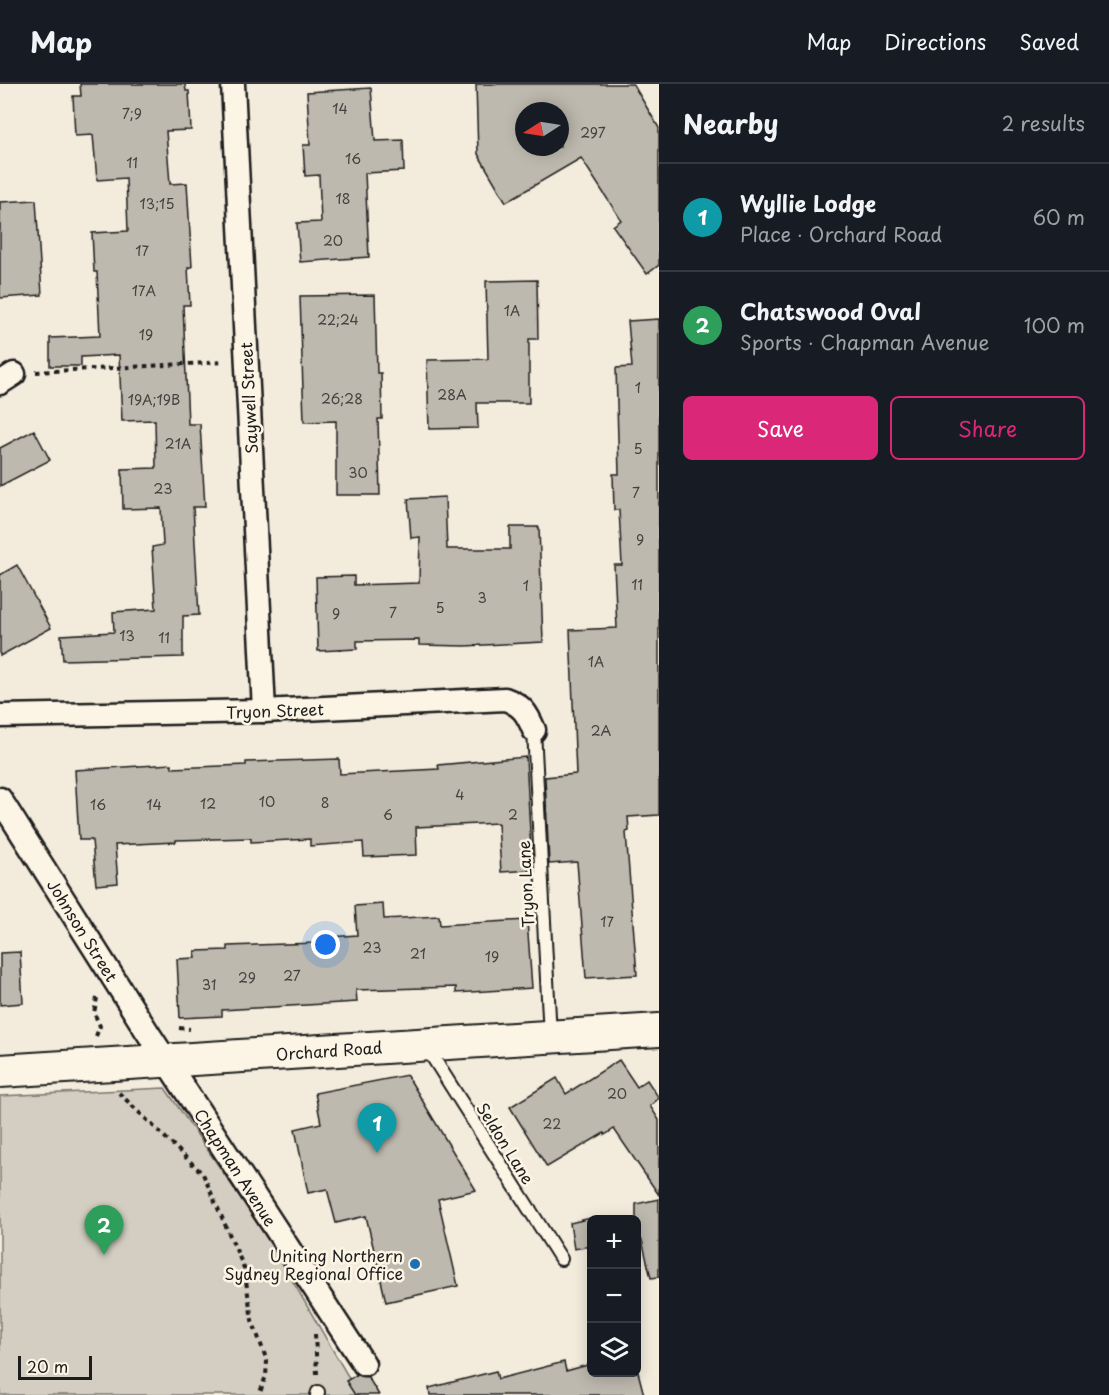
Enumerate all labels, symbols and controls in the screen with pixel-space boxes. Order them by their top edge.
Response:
text: Map [30,20,92,63]
text: Map [806,25,851,57]
text: Directions [884,25,986,57]
text: Saved [1019,25,1079,57]
house number: 14 [332,98,348,119]
north arrow [515,102,569,156]
house number: 7;9 [122,103,142,124]
text: Nearby [683,104,778,143]
text: 2 results [1002,108,1085,138]
house number: 297 [580,122,606,143]
house number: 16 [345,148,361,169]
house number: 11 [126,152,138,173]
text: Wyllie Lodge [740,186,876,219]
house number: 18 [335,188,351,209]
house number: 13;15 [140,193,174,214]
text: 1 [698,202,707,232]
text: 60 m [1033,202,1085,232]
text: Place · Orchard Road [740,219,942,249]
house number: 20 [323,230,343,251]
house number: 17 [135,240,149,261]
house number: 17A [132,280,157,301]
text: Chatswood Oval [740,294,921,327]
house number: 1A [504,300,520,321]
house number: 22;24 [317,309,359,330]
text: 2 [695,310,710,340]
text: 100 m [1024,310,1085,340]
house number: 19 [139,324,153,345]
text: Sports · Chapman Avenue [740,327,989,357]
street label: Saywell Street [233,341,263,454]
house number: 1 [635,377,641,398]
house number: 28A [437,384,467,405]
house number: 26;28 [321,388,363,409]
house number: 19A;19B [128,389,180,410]
button: Save [683,396,878,460]
button: Share [890,396,1085,460]
house number: 21A [165,433,191,454]
house number: 5 [633,438,643,459]
house number: 30 [348,462,368,483]
house number: 23 [154,478,172,499]
house number: 7 [632,482,640,503]
house number: 9 [636,529,644,550]
house number: 11 [631,574,643,595]
house number: 1 [523,575,529,596]
house number: 3 [477,587,487,608]
house number: 5 [435,597,445,618]
house number: 7 [389,602,397,623]
house number: 9 [332,603,340,624]
house number: 13 [119,625,135,646]
house number: 11 [158,627,170,648]
house number: 1A [588,651,604,672]
street label: Tryon Street [226,696,325,724]
house number: 2A [591,720,612,741]
house number: 4 [455,784,465,805]
house number: 10 [259,791,275,812]
house number: 8 [321,792,329,813]
house number: 12 [200,793,216,814]
house number: 16 [90,794,106,815]
house number: 14 [146,794,162,815]
house number: 6 [383,804,393,825]
house number: 2 [508,804,518,825]
street label: Tryon Lane [511,840,539,928]
street label: Johnson Street [42,874,124,986]
house number: 17 [600,911,614,932]
your location [311,930,340,959]
house number: 23 [363,937,381,958]
house number: 21 [410,943,426,964]
house number: 19 [485,946,499,967]
house number: 27 [283,965,301,986]
house number: 29 [238,967,256,988]
house number: 31 [202,974,216,995]
street label: Orchard Road [275,1034,383,1066]
house number: 20 [607,1083,627,1104]
street label: Seldon Lane [471,1097,541,1189]
street label: Chapman Avenue [189,1104,283,1231]
pin: 1 [358,1104,397,1153]
house number: 22 [543,1113,561,1134]
pin: 2 [84,1206,124,1255]
map controls [587,1215,641,1377]
button: + [587,1215,641,1269]
place label: Uniting Northern Sydney Regional Office [224,1243,403,1285]
marker: Uniting Northern Sydney Regional Office [408,1257,422,1271]
button: − [587,1269,641,1323]
button: layers [587,1323,641,1377]
scale bar [18,1353,92,1380]
text: 20 m [27,1354,68,1378]

